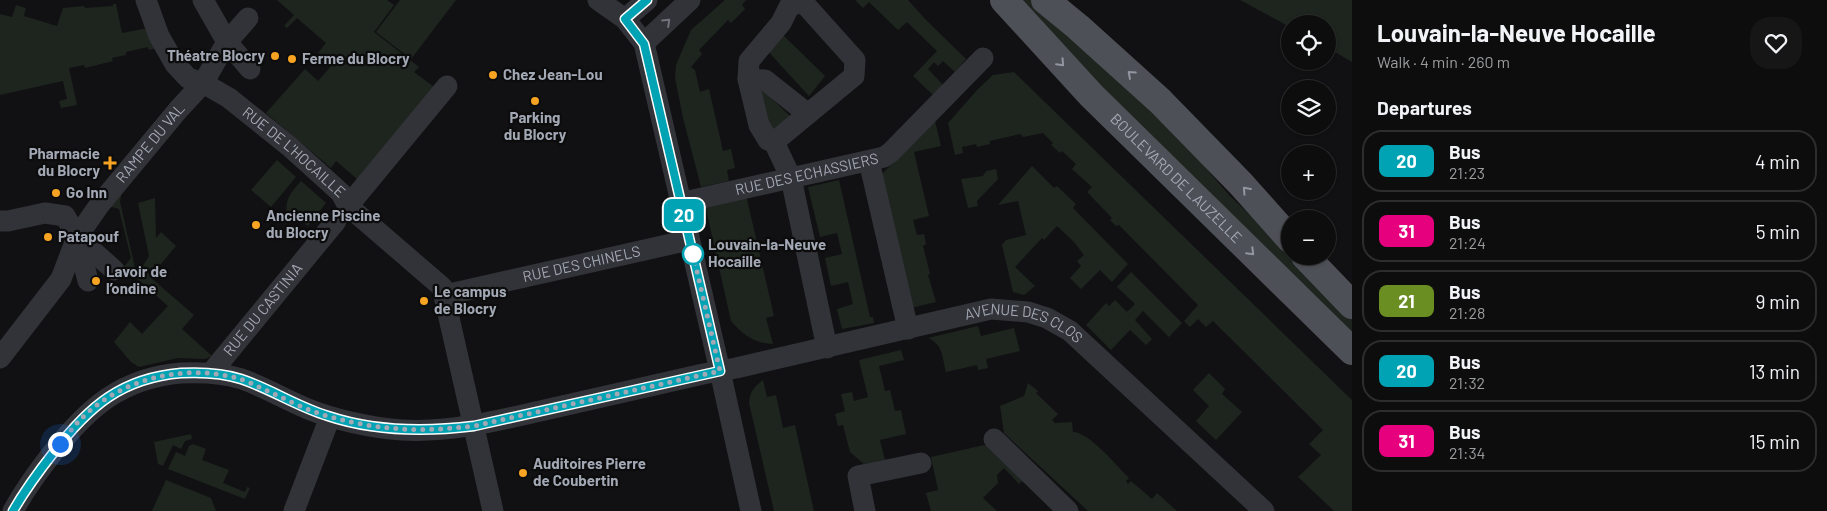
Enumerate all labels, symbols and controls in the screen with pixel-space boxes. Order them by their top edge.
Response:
map controls [1281,15,1336,265]
button: locate [1281,15,1336,70]
button: heart [1750,17,1802,69]
text: Louvain-la-Neuve Hocaille [1377,18,1656,47]
one-way arrow [662,19,671,28]
place label: Théatre Blocry [167,46,265,64]
place label: Ferme du Blocry [302,49,410,67]
marker: Théatre Blocry [269,50,281,62]
text: Walk · 4 min · 260 m [1377,52,1510,71]
marker: Ferme du Blocry [286,53,298,65]
one-way arrow [1055,57,1064,66]
place label: Chez Jean-Lou [503,65,603,83]
marker: Chez Jean-Lou [487,69,499,81]
one-way arrow [1128,71,1137,80]
button: layers [1281,80,1336,135]
marker: Parking du Blocry [529,95,541,107]
text: Departures [1377,96,1472,119]
street label: RAMPE DU VAL [112,99,188,186]
street label: RUE DE L'HOCAILLE [239,103,350,201]
place label: Parking du Blocry [504,108,567,143]
street label: BOULEVARD DE LAUZELLE [1107,109,1246,246]
text: Bus [1449,140,1481,163]
place label: Pharmacie du Blocry [29,144,100,179]
button: + [1281,145,1336,200]
street label: RUE DES ECHASSIERS [733,149,880,198]
text: 20 [1396,150,1417,172]
text: 4 min [1755,150,1800,173]
marker: Pharmacie du Blocry [104,157,116,169]
text: 21:23 [1449,163,1485,182]
place label: Go Inn [66,183,107,201]
one-way arrow [1243,186,1252,195]
marker: Go Inn [50,187,62,199]
line badge: 20 [662,199,706,231]
text: 20 [674,204,694,226]
place label: Ancienne Piscine du Blocry [266,206,380,241]
button: − [1281,210,1336,265]
text: Bus [1449,210,1481,233]
marker: Ancienne Piscine du Blocry [250,219,262,231]
text: 31 [1398,220,1415,242]
text: 5 min [1756,220,1800,243]
place label: Patapouf [58,227,119,245]
marker: Patapouf [42,231,54,243]
text: 21:24 [1449,233,1486,252]
place label: Louvain-la-Neuve Hocaille [708,235,826,270]
street label: RUE DES CHINELS [521,241,642,285]
marker: Louvain-la-Neuve Hocaille [682,243,704,265]
one-way arrow [1245,246,1254,255]
street label: RUE DU CASTINIA [219,259,306,359]
place label: Lavoir de l’ondine [106,262,167,297]
marker: Lavoir de l’ondine [90,275,102,287]
text: Bus [1449,280,1481,303]
place label: Le campus de Blocry [434,282,507,317]
text: 21 [1398,290,1415,312]
text: 9 min [1756,290,1800,313]
marker: Le campus de Blocry [418,295,430,307]
street label: AVENUE DES CLOS [963,299,1087,346]
text: 21:28 [1449,303,1485,322]
text: Bus [1449,350,1481,373]
text: 20 [1396,360,1417,382]
text: 13 min [1749,360,1800,383]
text: 21:32 [1449,373,1485,392]
text: Bus [1449,420,1481,443]
text: 31 [1398,430,1415,452]
text: 15 min [1749,430,1800,453]
your location [48,432,73,457]
text: 21:34 [1449,443,1485,462]
place label: Auditoires Pierre de Coubertin [533,454,646,489]
marker: Auditoires Pierre de Coubertin [517,467,529,479]

